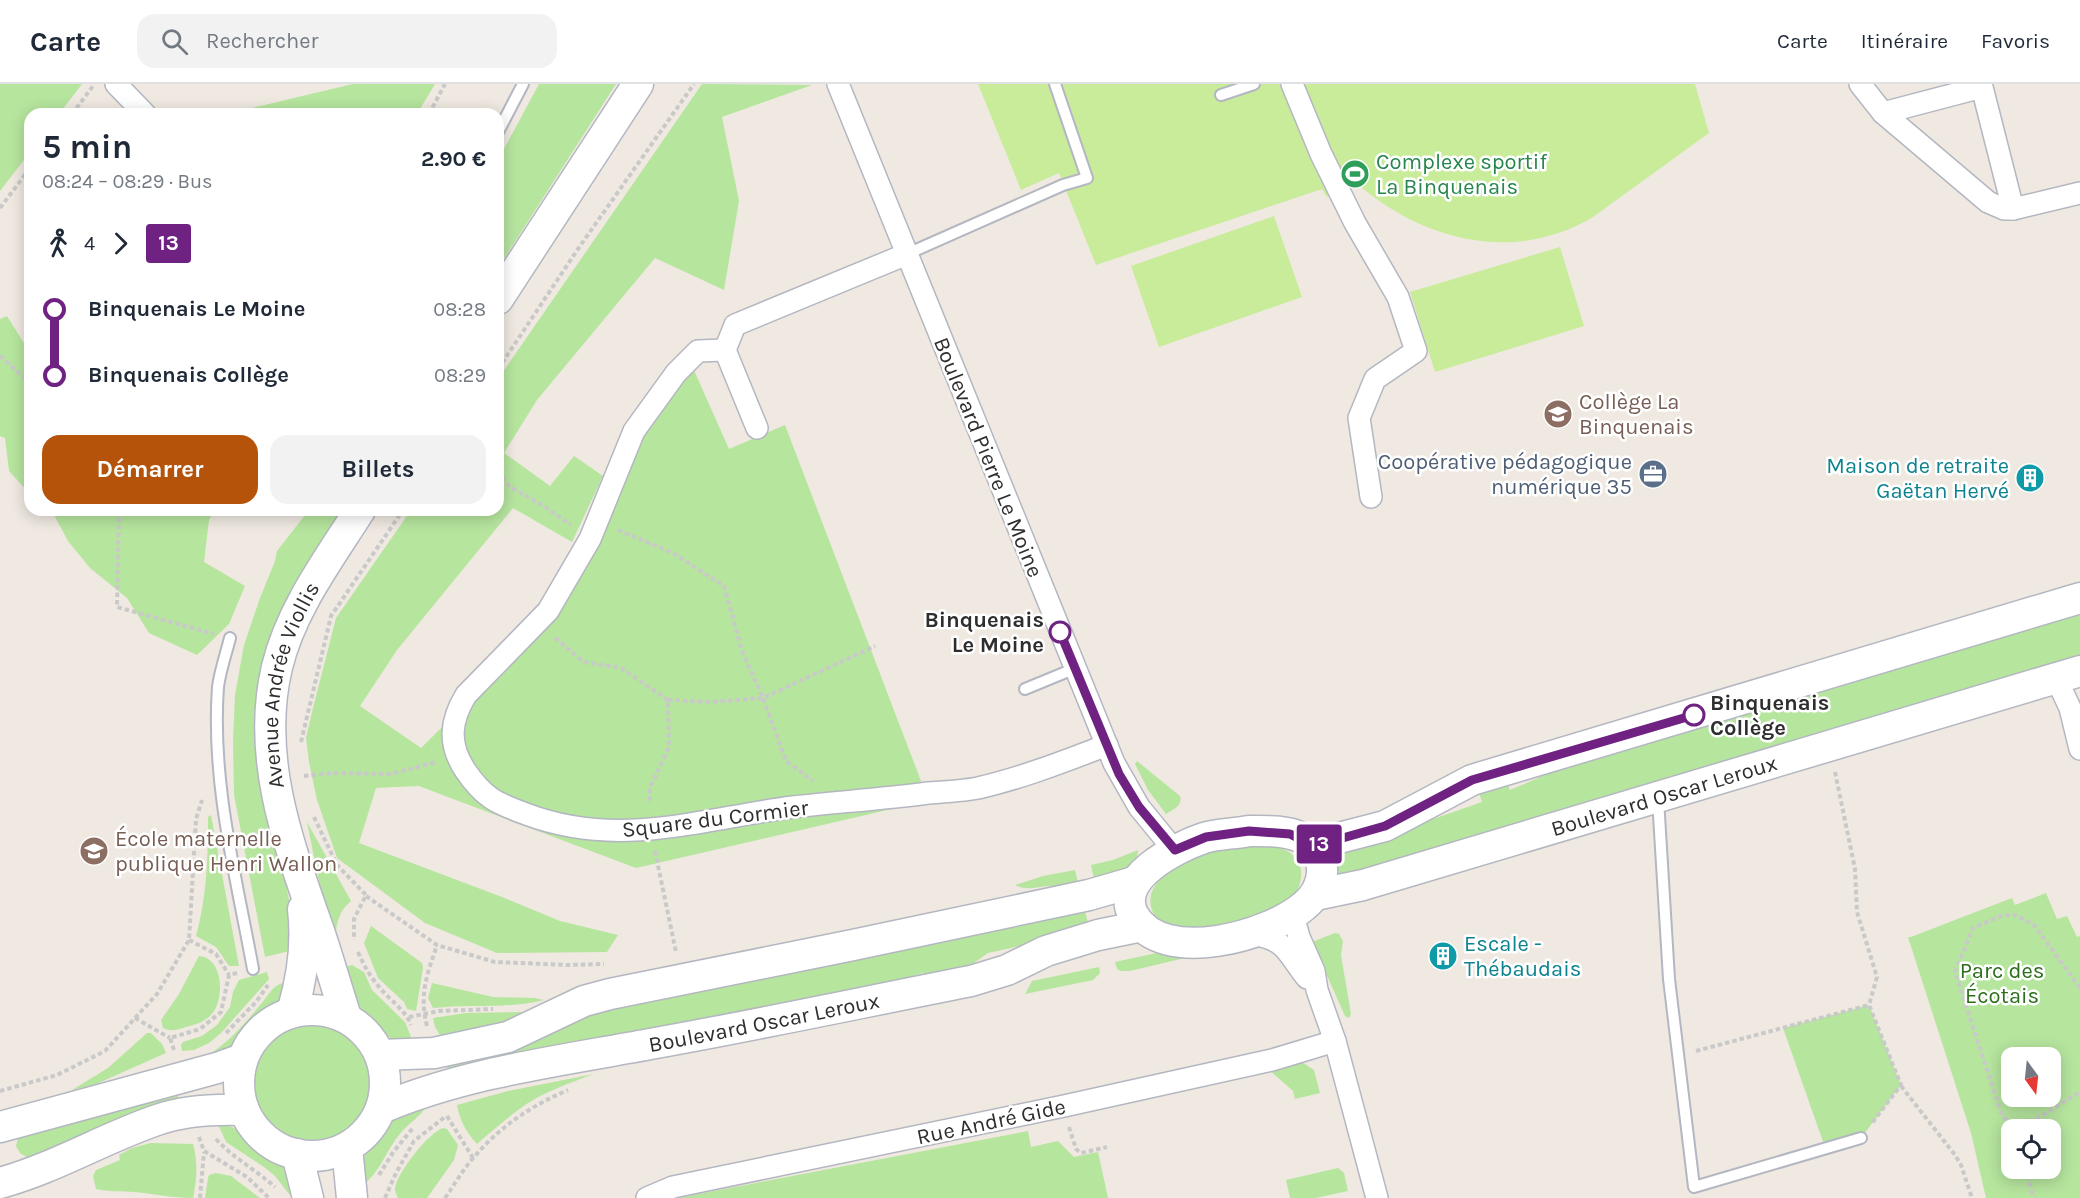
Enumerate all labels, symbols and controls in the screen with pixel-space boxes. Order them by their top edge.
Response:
search box [137,14,557,68]
text: Carte [30,25,101,58]
icon: search [158,25,191,58]
text: Rechercher [206,28,319,54]
text: Carte [1777,29,1828,53]
text: Itinéraire [1861,29,1948,53]
text: Favoris [1981,29,2050,53]
text: 5 min [42,128,132,166]
text: 2.90 € [421,146,486,172]
place label: Complexe sportif La Binquenais [1376,149,1547,200]
sports icon: Complexe sportif La Binquenais [1339,158,1371,190]
text: 08:24 – 08:29 · Bus [42,170,213,193]
icon: walk [42,227,75,260]
icon: forward [104,227,137,260]
text: 13 [158,231,179,255]
text: 4 [84,232,95,255]
text: Binquenais Le Moine [88,296,305,322]
text: 08:28 [433,298,486,321]
street label: Boulevard Pierre Le Moine [928,333,1048,581]
text: Binquenais Collège [88,362,289,388]
text: 08:29 [434,364,486,387]
place label: Collège La Binquenais [1579,389,1694,440]
school or university icon: Collège La Binquenais [1542,398,1574,430]
button: Démarrer [42,435,258,504]
button: Billets [270,435,486,504]
place label: Coopérative pédagogique numérique 35 [1378,449,1632,500]
place label: Maison de retraite Gaëtan Hervé [1826,453,2009,504]
office icon: Coopérative pédagogique numérique 35 [1637,458,1669,490]
building icon: Maison de retraite Gaëtan Hervé [2014,462,2046,494]
street label: Avenue Andrée Viollis [258,577,325,791]
place label: Binquenais Le Moine [925,607,1044,658]
marker: Binquenais Le Moine [1049,621,1071,643]
place label: Binquenais Collège [1710,690,1829,741]
marker: Binquenais Collège [1683,704,1705,726]
street label: Boulevard Oscar Leroux [1548,750,1780,842]
street label: Square du Cormier [620,795,810,843]
line badge: 13 [1292,824,1346,864]
place label: École maternelle publique Henri Wallon [115,825,337,877]
text: 13 [1309,832,1329,856]
school or university icon: École maternelle publique Henri Wallon [78,835,110,867]
place label: Escale - Thébaudais [1464,931,1581,982]
building icon: Escale - Thébaudais [1427,940,1459,972]
park label: Parc des Écotais [1960,958,2044,1009]
street label: Boulevard Oscar Leroux [646,988,882,1058]
north arrow [2001,1047,2061,1107]
map controls [2001,1047,2061,1179]
street label: Rue André Gide [914,1093,1068,1150]
button: locate [2001,1119,2061,1179]

